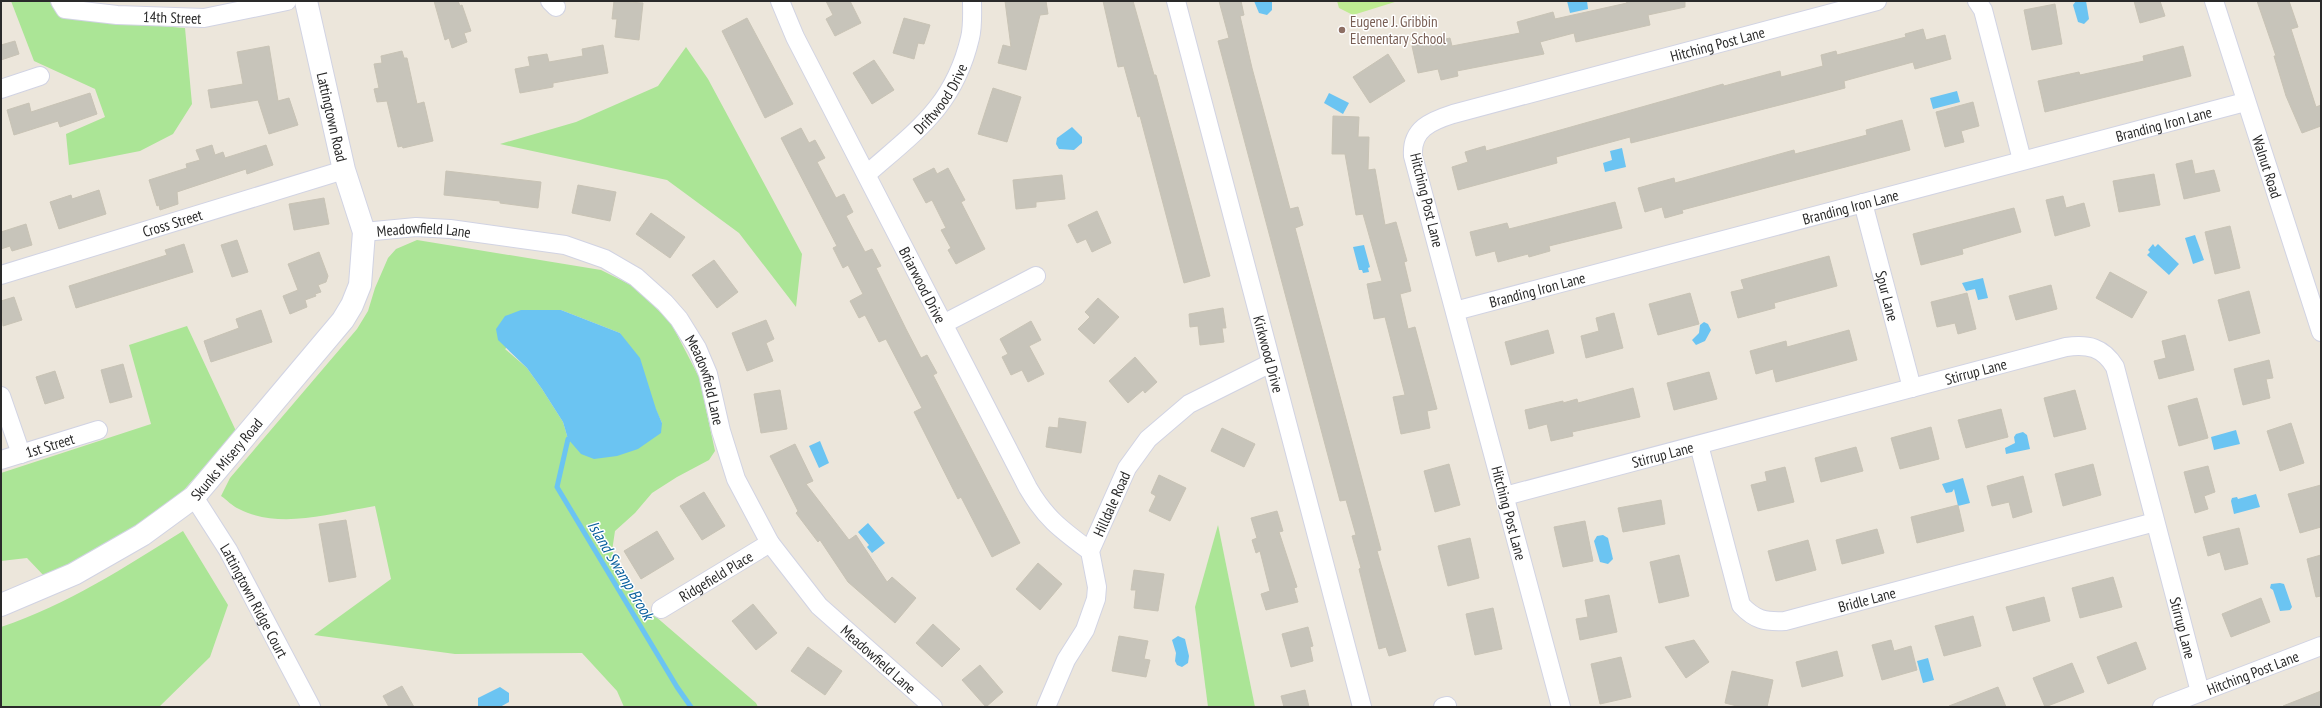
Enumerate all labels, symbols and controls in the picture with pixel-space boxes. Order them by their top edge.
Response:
street label: 14th Street [143,6,202,27]
place label: Eugene J. Gribbin Elementary School [1350,12,1447,48]
street label: Hitching Post Lane [1668,22,1767,65]
marker: Eugene J. Gribbin Elementary School [1337,25,1347,35]
street label: Driftwood Drive [909,61,971,138]
street label: Lattingtown Road [312,70,352,164]
street label: Branding Iron Lane [2114,102,2214,145]
street label: Walnut Road [2248,133,2287,200]
street label: Hitching Post Lane [1406,151,1448,249]
street label: Branding Iron Lane [1800,185,1900,228]
street label: Cross Street [140,204,204,241]
street label: Meadowfield Lane [376,217,472,241]
street label: Briarwood Drive [896,244,951,326]
street label: Branding Iron Lane [1487,267,1587,311]
street label: Spur Lane [1872,268,1903,323]
street label: Kirkwood Drive [1250,313,1288,395]
street label: Meadowfield Lane [681,331,729,427]
street label: Stirrup Lane [1943,354,2009,388]
street label: Skunks Misery Road [186,414,266,504]
street label: 1st Street [23,428,77,461]
street label: Stirrup Lane [1630,437,1695,471]
street label: Hitching Post Lane [1487,464,1531,562]
street label: Hilldale Road [1088,468,1134,539]
water label: Island Swamp Brook [584,517,659,625]
street label: Lattingtown Ridge Court [217,540,293,661]
street label: Ridgefield Place [675,546,756,606]
street label: Bridle Lane [1836,582,1898,616]
street label: Stirrup Lane [2166,595,2200,661]
street label: Meadowfield Lane [837,621,920,697]
street label: Hitching Post Lane [2204,646,2301,698]

